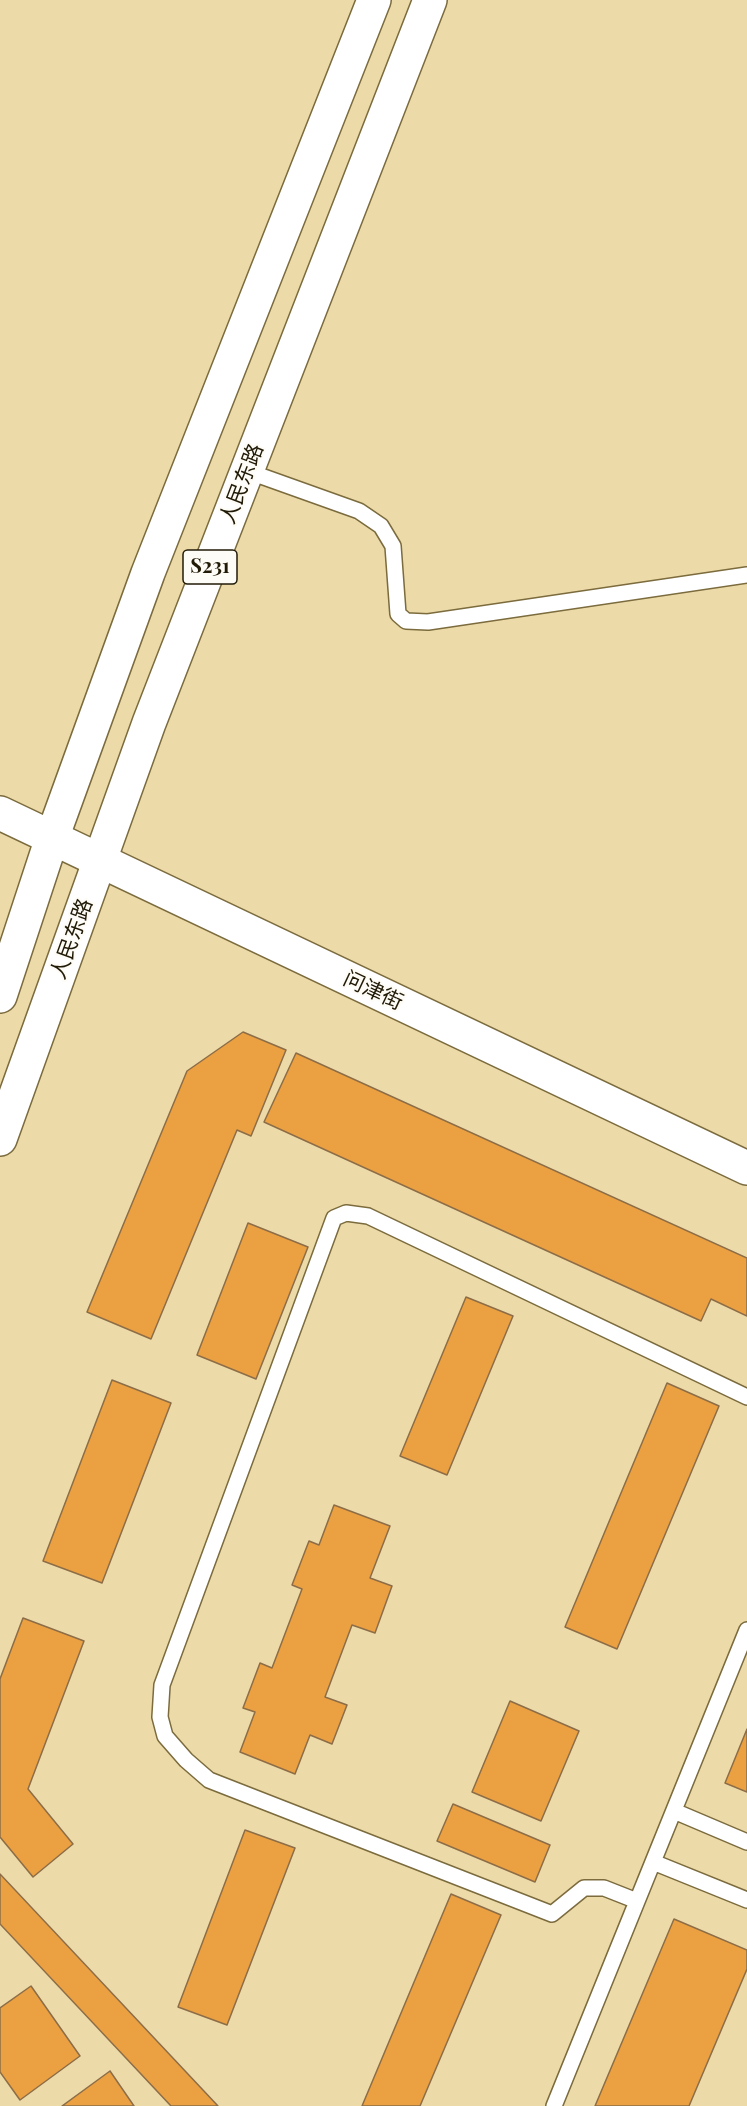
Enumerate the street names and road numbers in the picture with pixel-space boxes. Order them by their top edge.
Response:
street label: 人民东路 [215,440,269,528]
road number: S231 [183,550,237,584]
street label: 人民东路 [46,895,98,983]
street label: 问津街 [339,966,407,1016]

